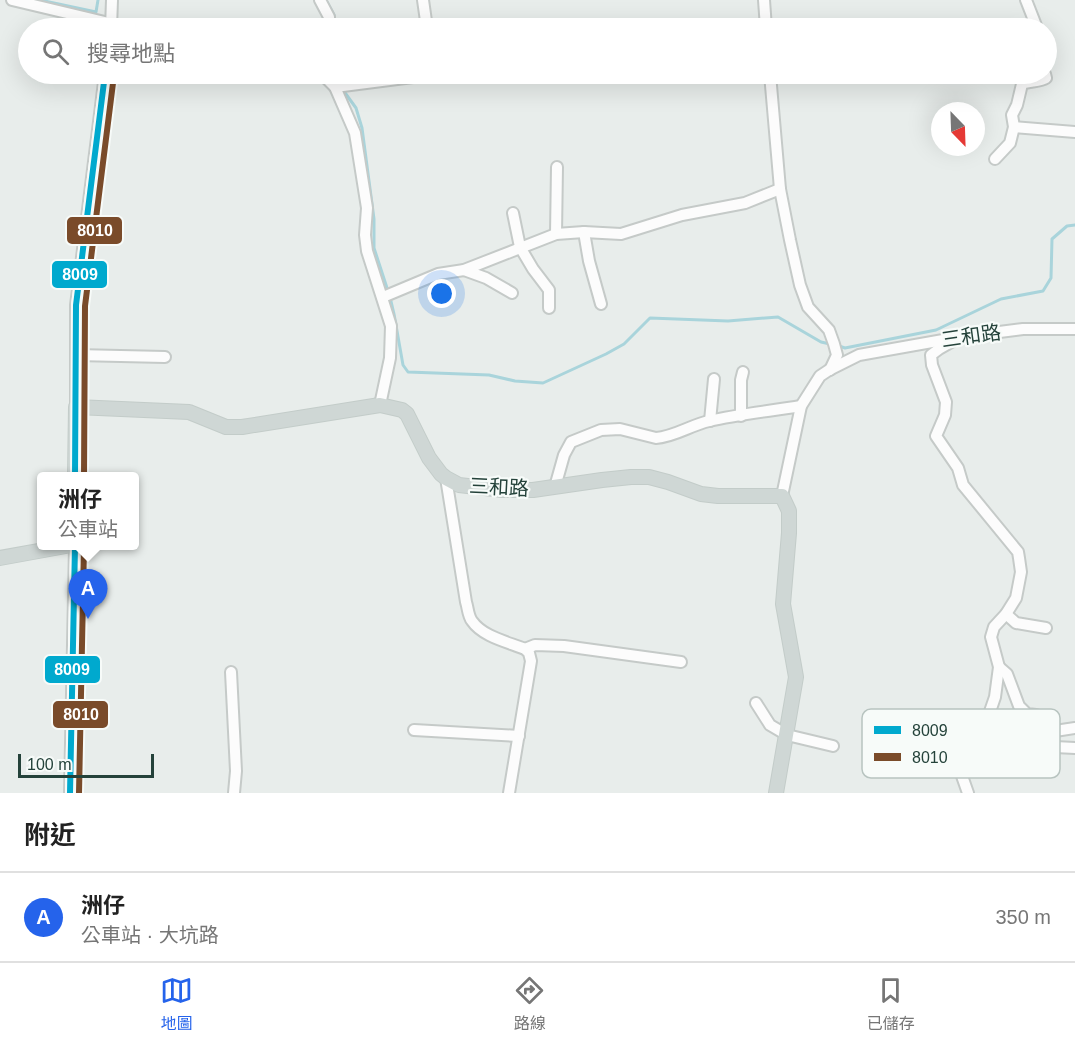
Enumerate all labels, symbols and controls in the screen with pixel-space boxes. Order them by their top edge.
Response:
search box [18,18,1057,84]
icon: search [39,35,72,68]
text: 搜尋地點 [87,41,175,66]
north arrow [931,102,985,156]
line badge: 8010 [66,216,123,245]
text: 8010 [77,222,113,239]
line badge: 8009 [51,260,108,289]
text: 8009 [62,266,98,283]
your location [427,279,456,308]
street label: 三和路 [940,321,1002,351]
popup [37,472,139,550]
street label: 三和路 [468,474,530,500]
text: 洲仔 [58,487,102,512]
text: 公車站 [58,518,118,540]
pin: A [68,570,107,619]
line badge: 8009 [44,655,101,684]
text: 8009 [54,661,90,678]
line badge: 8010 [52,700,109,729]
text: 8010 [63,706,99,723]
legend [862,709,1060,778]
text: 8009 [912,722,948,739]
text: 8010 [912,749,948,766]
scale bar [18,751,154,778]
text: 100 m [27,756,71,773]
text: 附近 [24,820,76,850]
text: 洲仔 [81,893,125,918]
text: A [36,906,51,928]
text: 350 m [995,906,1051,928]
text: 公車站 · 大坑路 [81,924,219,946]
tab: 地圖 [160,974,193,1034]
tab: 路線 [513,974,546,1034]
tab: 已儲存 [867,974,915,1034]

